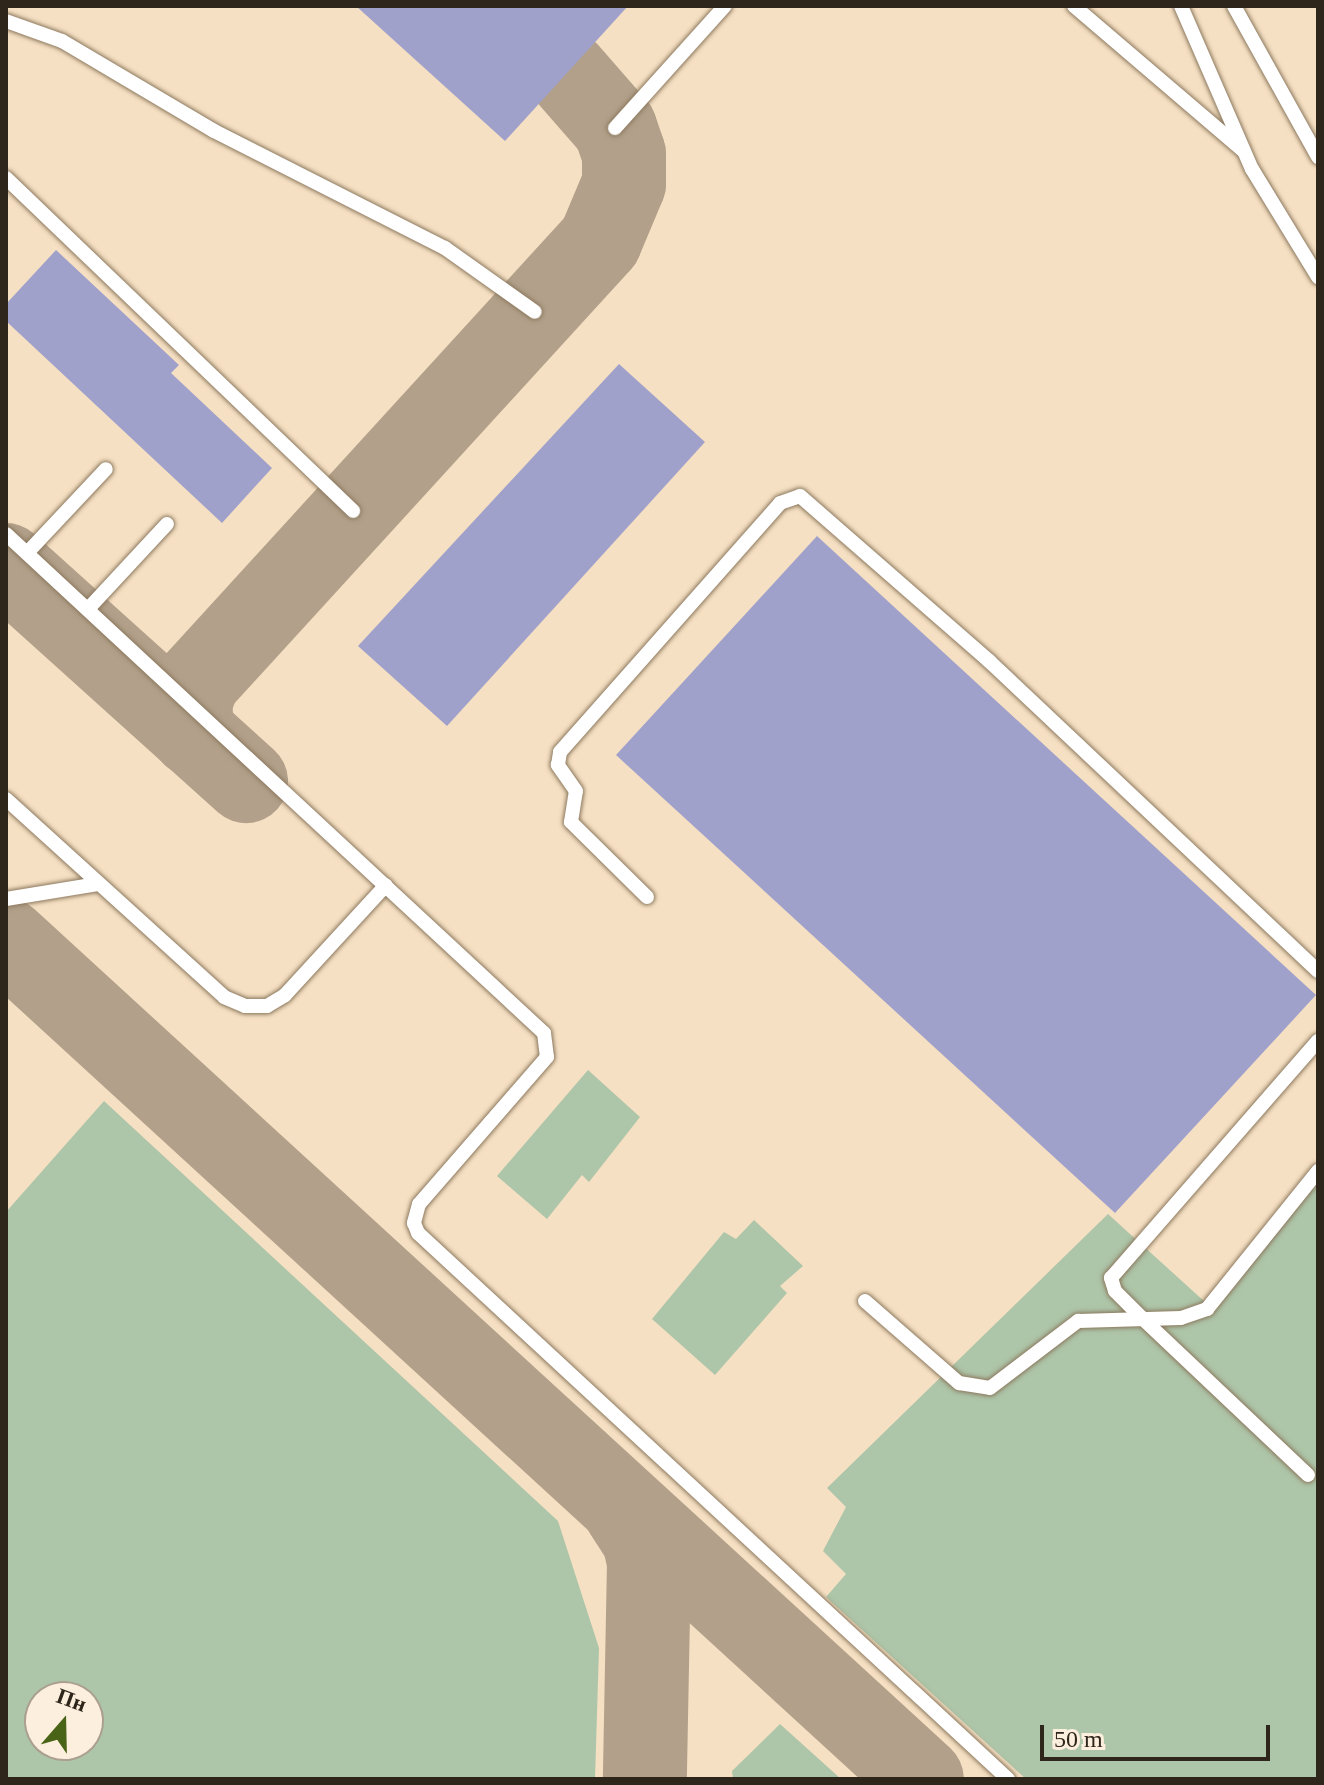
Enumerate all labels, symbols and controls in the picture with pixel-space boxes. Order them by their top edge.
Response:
north arrow [24,1681,104,1761]
text: Пн [53,1683,90,1717]
scale bar [1044,1709,1274,1759]
text: 50 m [1054,1726,1103,1752]

